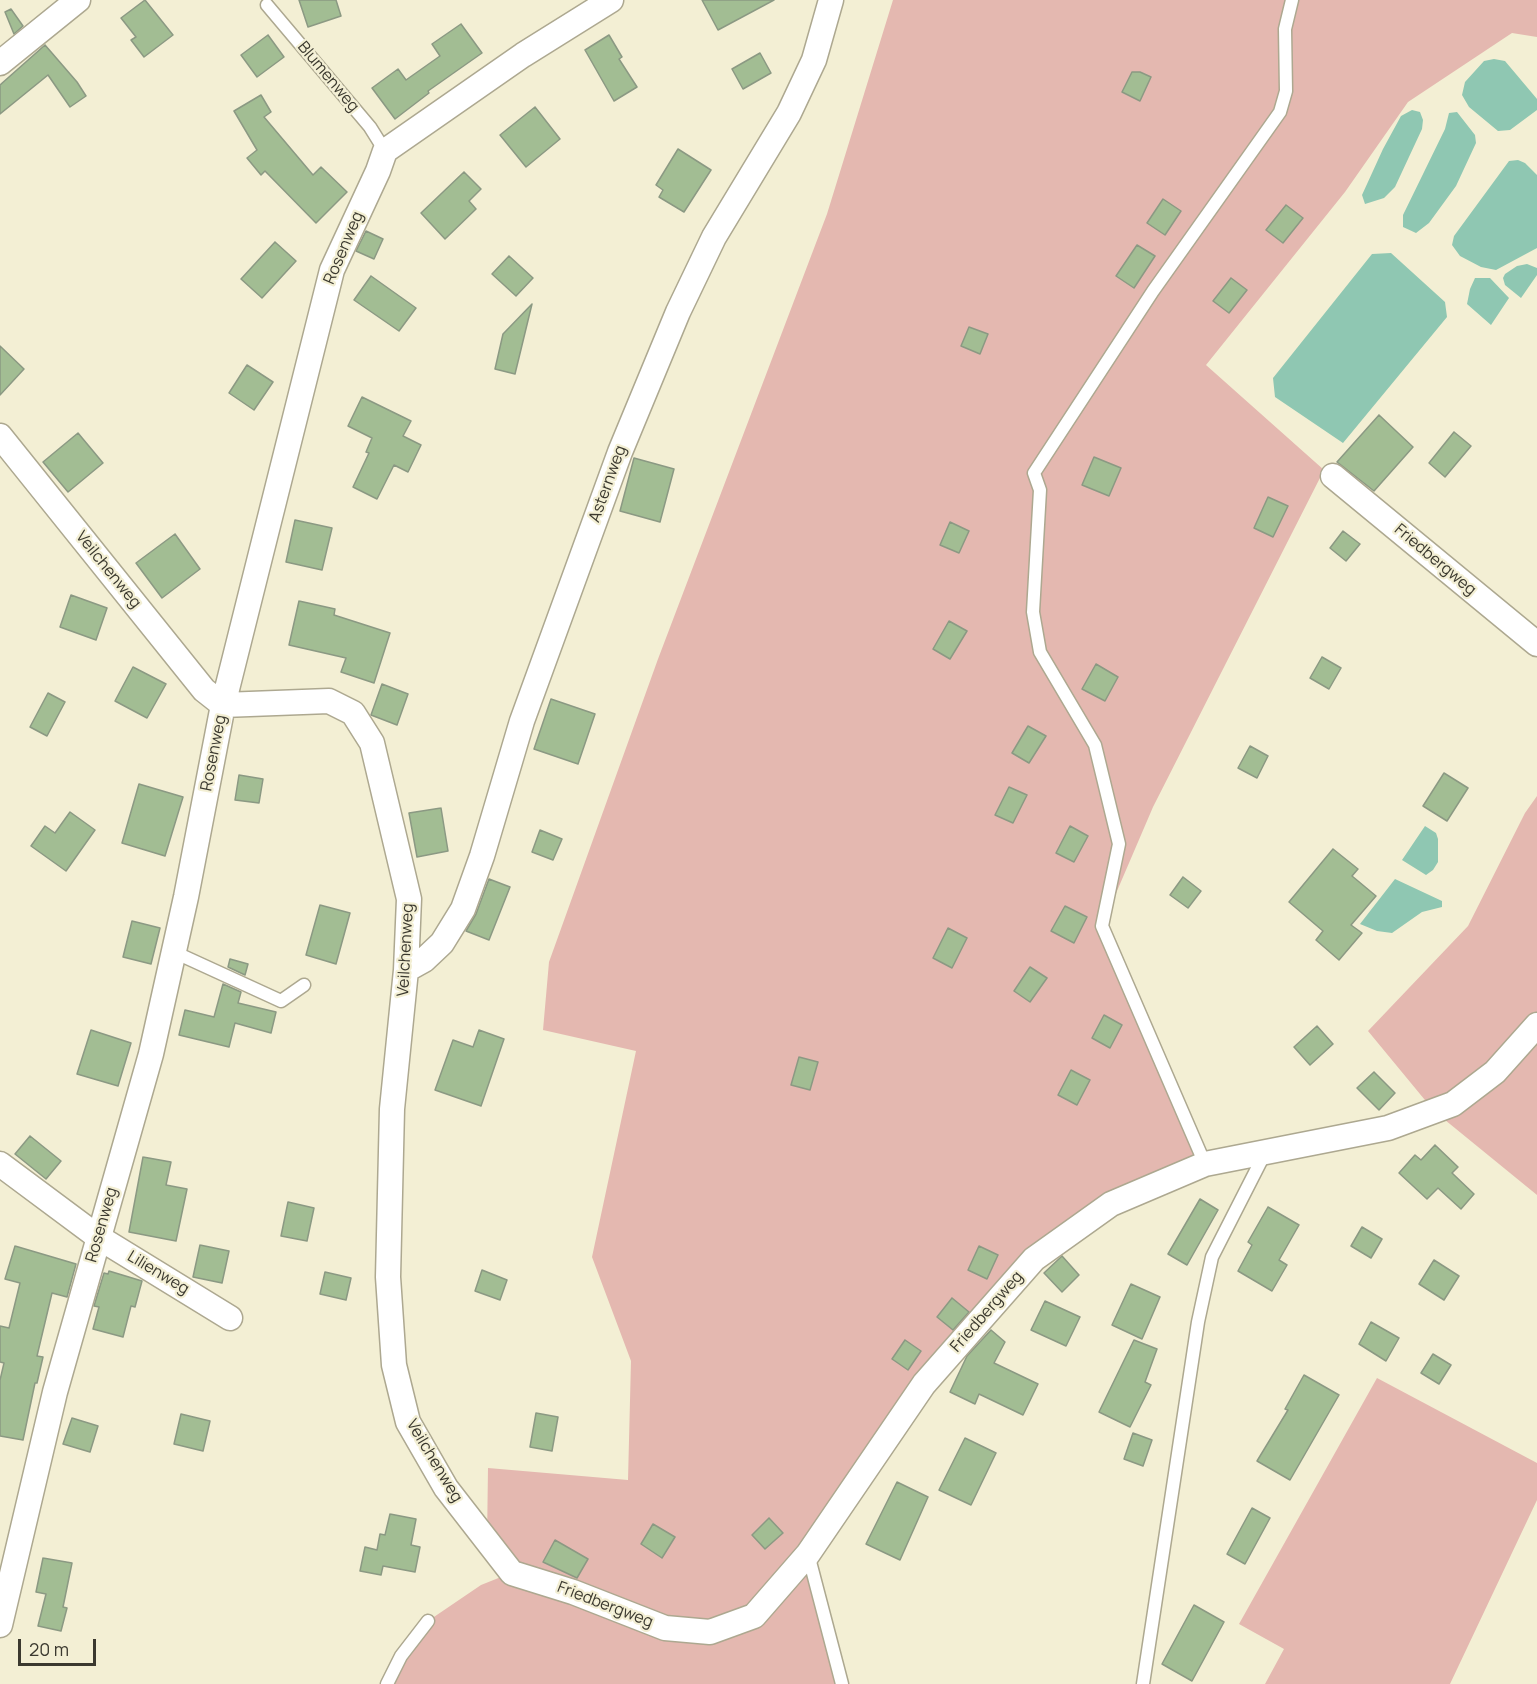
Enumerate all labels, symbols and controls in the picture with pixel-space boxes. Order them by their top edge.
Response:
street label: Blumenweg [293,38,363,116]
street label: Rosenweg [320,209,368,287]
street label: Asternweg [585,443,631,525]
street label: Friedbergweg [1390,520,1480,600]
street label: Veilchenweg [71,528,145,612]
street label: Rosenweg [197,713,231,793]
street label: Veilchenweg [394,903,418,997]
street label: Rosenweg [82,1185,122,1265]
street label: Lilienweg [124,1247,192,1299]
street label: Friedbergweg [947,1268,1027,1356]
street label: Veilchenweg [402,1416,466,1506]
street label: Friedbergweg [554,1578,656,1632]
scale bar [21,1627,99,1665]
text: 20 m [29,1637,69,1661]

